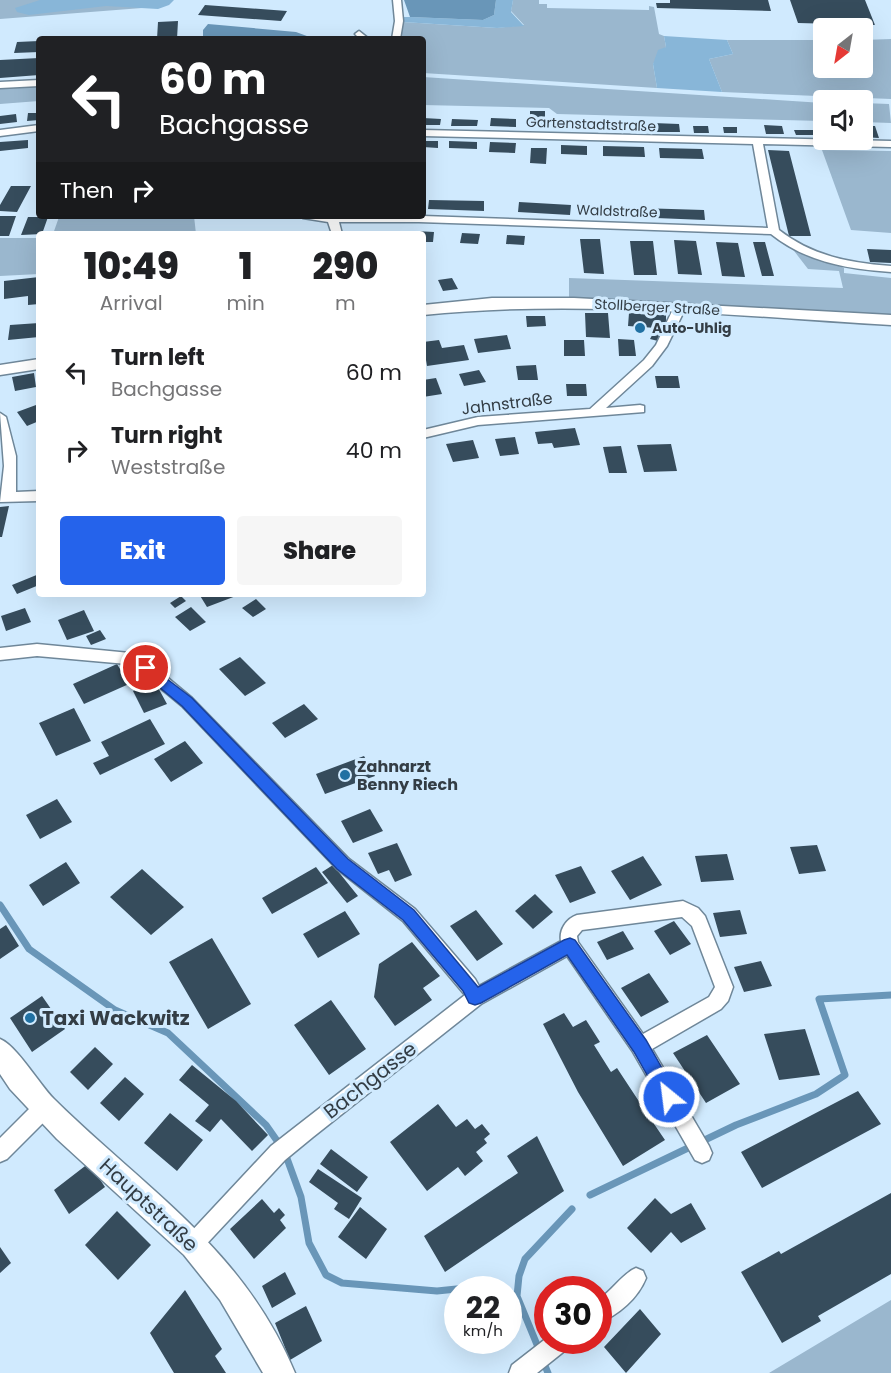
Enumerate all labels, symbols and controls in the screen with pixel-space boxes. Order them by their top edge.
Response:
north arrow [813,18,873,78]
map controls [813,18,873,150]
text: 60 m [159,50,267,109]
icon: left [60,60,138,138]
button: sound [813,90,873,150]
text: Bachgasse [159,106,309,143]
street label: Gartenstadtstraße [526,112,657,136]
icon: right [126,174,159,207]
text: Then [60,175,114,206]
street label: Waldstraße [576,200,658,222]
text: 10:49 [84,241,179,292]
text: 1 [239,241,253,292]
text: 290 [312,241,378,292]
text: Arrival [100,289,163,317]
text: min [226,289,265,317]
text: m [335,289,356,317]
street label: Stollberger Straße [594,294,721,320]
place label: Auto-Uhlig [652,318,732,338]
marker: Auto-Uhlig [633,321,647,335]
text: Turn left [111,342,205,373]
icon: left [60,356,93,389]
text: 60 m [346,357,402,388]
text: Bachgasse [111,375,222,403]
street label: Jahnstraße [460,386,554,420]
text: Turn right [111,420,222,451]
icon: right [60,434,93,467]
text: 40 m [346,435,402,466]
text: Weststraße [111,453,225,481]
button: Exit [60,516,225,585]
button: Share [237,516,402,585]
pin [120,642,171,693]
icon: arrive [129,651,162,684]
place label: Zahnarzt Benny Riech [357,755,458,796]
marker: Zahnarzt Benny Riech [338,768,352,782]
place label: Taxi Wackwitz [42,1004,190,1032]
marker: Taxi Wackwitz [23,1011,37,1025]
street label: Bachgasse [318,1035,422,1125]
position arrow [637,1065,701,1129]
street label: Hauptstraße [93,1152,205,1258]
speed limit sign: 30 [534,1276,612,1354]
text: 22 [466,1286,500,1329]
text: km/h [463,1320,503,1341]

